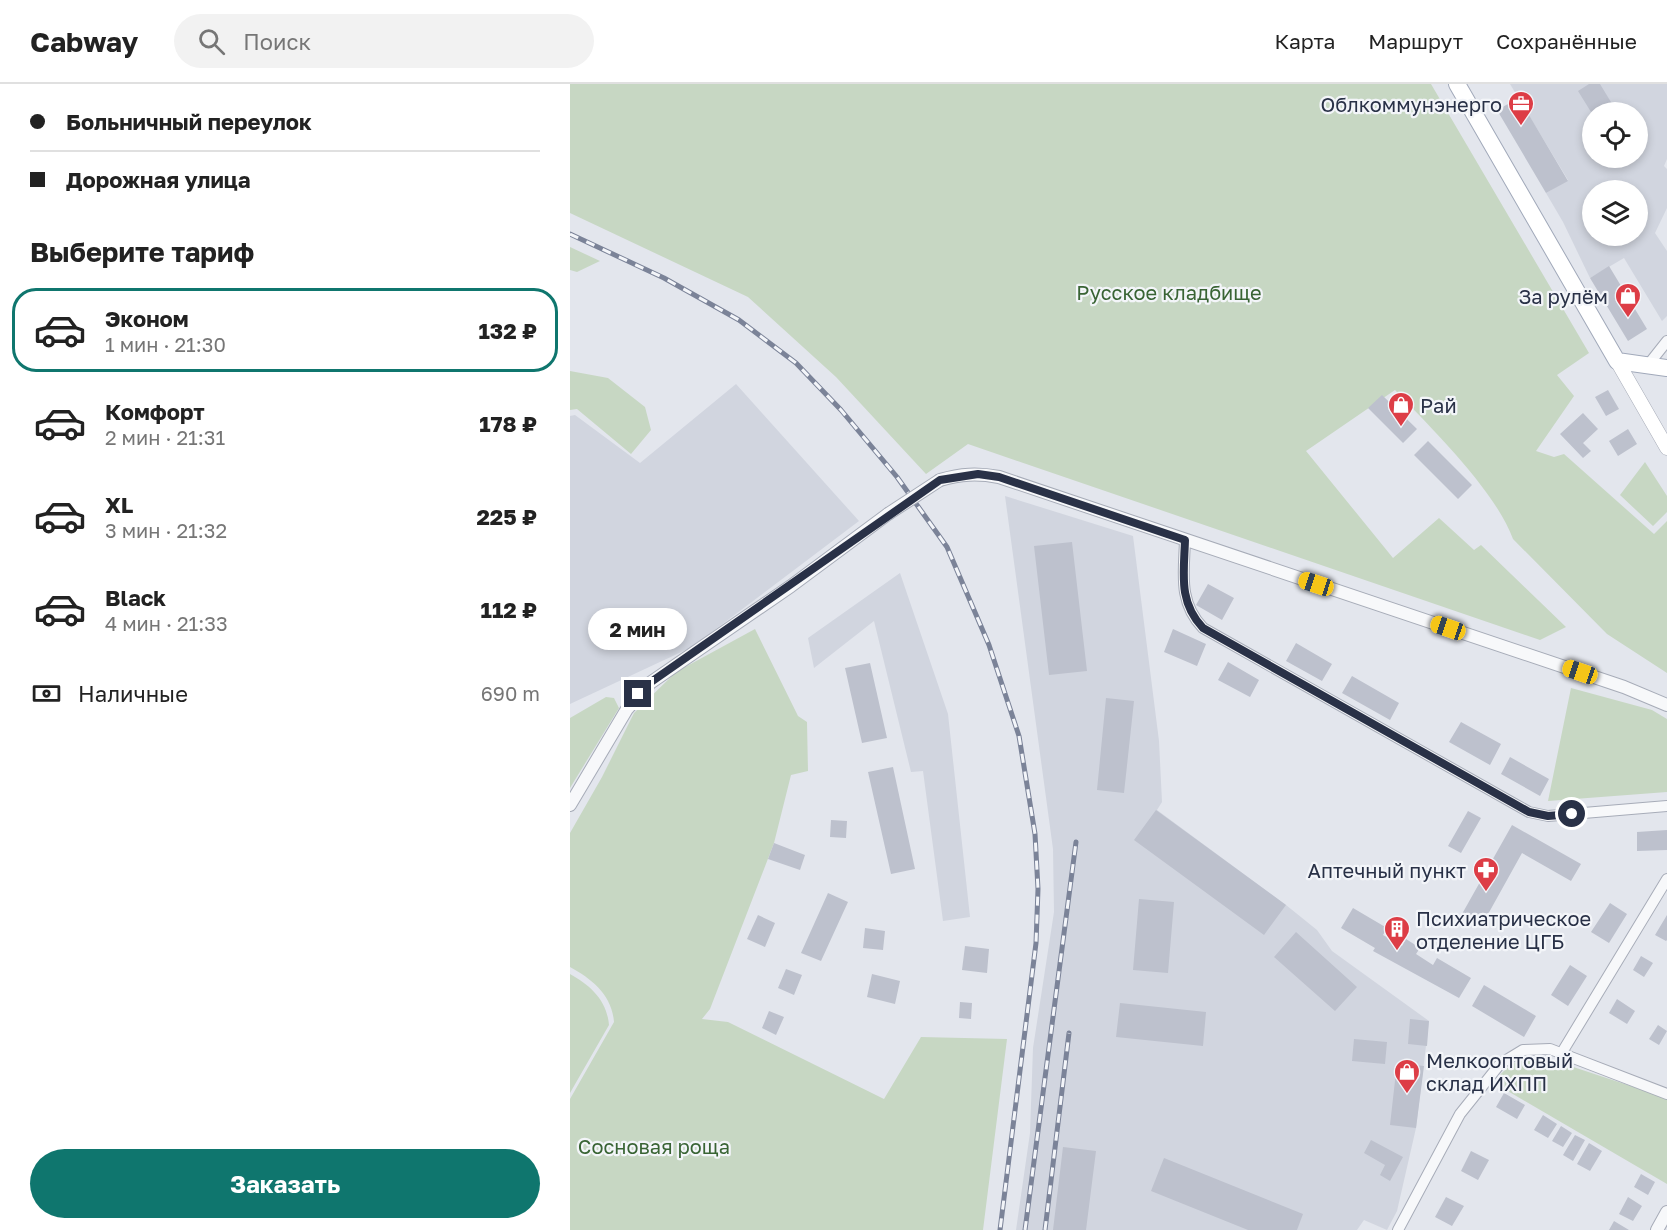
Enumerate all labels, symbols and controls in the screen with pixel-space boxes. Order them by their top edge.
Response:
search box [174,14,594,68]
text: Cabway [30,25,138,58]
icon: search [195,25,228,58]
text: Поиск [243,28,311,55]
text: Карта [1274,28,1335,54]
text: Маршрут [1368,28,1463,54]
text: Сохранённые [1496,28,1637,54]
office icon: Облкоммунэнерго [1506,89,1536,127]
place label: Облкоммунэнерго [1321,92,1502,116]
map controls [1582,102,1648,246]
button: locate [1582,102,1648,168]
text: Больничный переулок [66,108,312,135]
text: Дорожная улица [66,166,251,193]
button: layers [1582,180,1648,246]
text: Выберите тариф [30,236,254,268]
park label: Русское кладбище [1076,280,1262,304]
shop icon: За рулём [1613,281,1643,319]
place label: За рулём [1519,284,1608,308]
icon: car [33,303,87,357]
text: Эконом [105,305,189,332]
text: 132 ₽ [478,317,537,344]
text: 1 мин · 21:30 [105,332,226,356]
shop icon: Рай [1386,390,1416,428]
place label: Рай [1420,393,1457,417]
icon: car [33,396,87,450]
text: Комфорт [105,398,205,425]
text: 178 ₽ [479,410,537,437]
text: 2 мин · 21:31 [105,425,225,449]
icon: car [33,489,87,543]
text: XL [105,491,133,518]
text: 225 ₽ [476,503,537,530]
text: 3 мин · 21:32 [105,518,227,542]
car [1296,570,1336,598]
icon: car [33,582,87,636]
text: Black [105,584,166,611]
text: 112 ₽ [481,596,537,623]
callout: 2 мин [589,607,688,649]
text: 4 мин · 21:33 [105,611,228,635]
car [1428,614,1468,642]
text: 2 мин [610,617,666,641]
car [1560,658,1600,686]
icon: cash [30,677,63,710]
text: Наличные [78,680,188,707]
route end [624,680,651,707]
text: 690 m [481,681,540,705]
route start [1558,800,1585,827]
pharmacy icon: Аптечный пункт [1471,855,1501,893]
place label: Аптечный пункт [1308,858,1466,882]
place label: Психиатрическое отделение ЦГБ [1416,906,1591,953]
building icon: Психиатрическое отделение ЦГБ [1382,914,1412,952]
place label: Мелкооптовый склад ИХПП [1426,1048,1573,1095]
shop icon: Мелкооптовый склад ИХПП [1392,1057,1422,1095]
park label: Сосновая роща [578,1134,730,1158]
button: Заказать [30,1149,540,1218]

